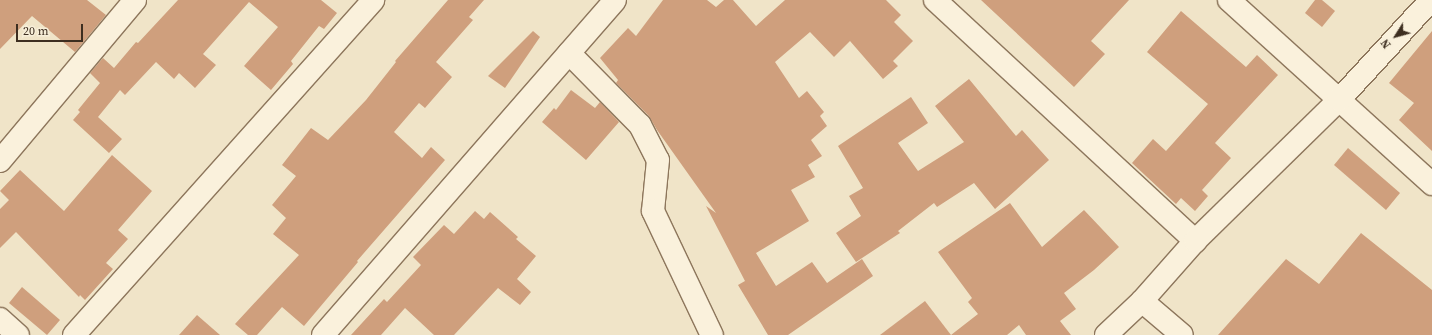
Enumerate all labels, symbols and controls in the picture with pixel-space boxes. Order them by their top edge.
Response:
scale bar [18,16,85,42]
north arrow [1376,16,1416,56]
text: 20 m [23,23,49,39]
text: N [1378,36,1394,51]

